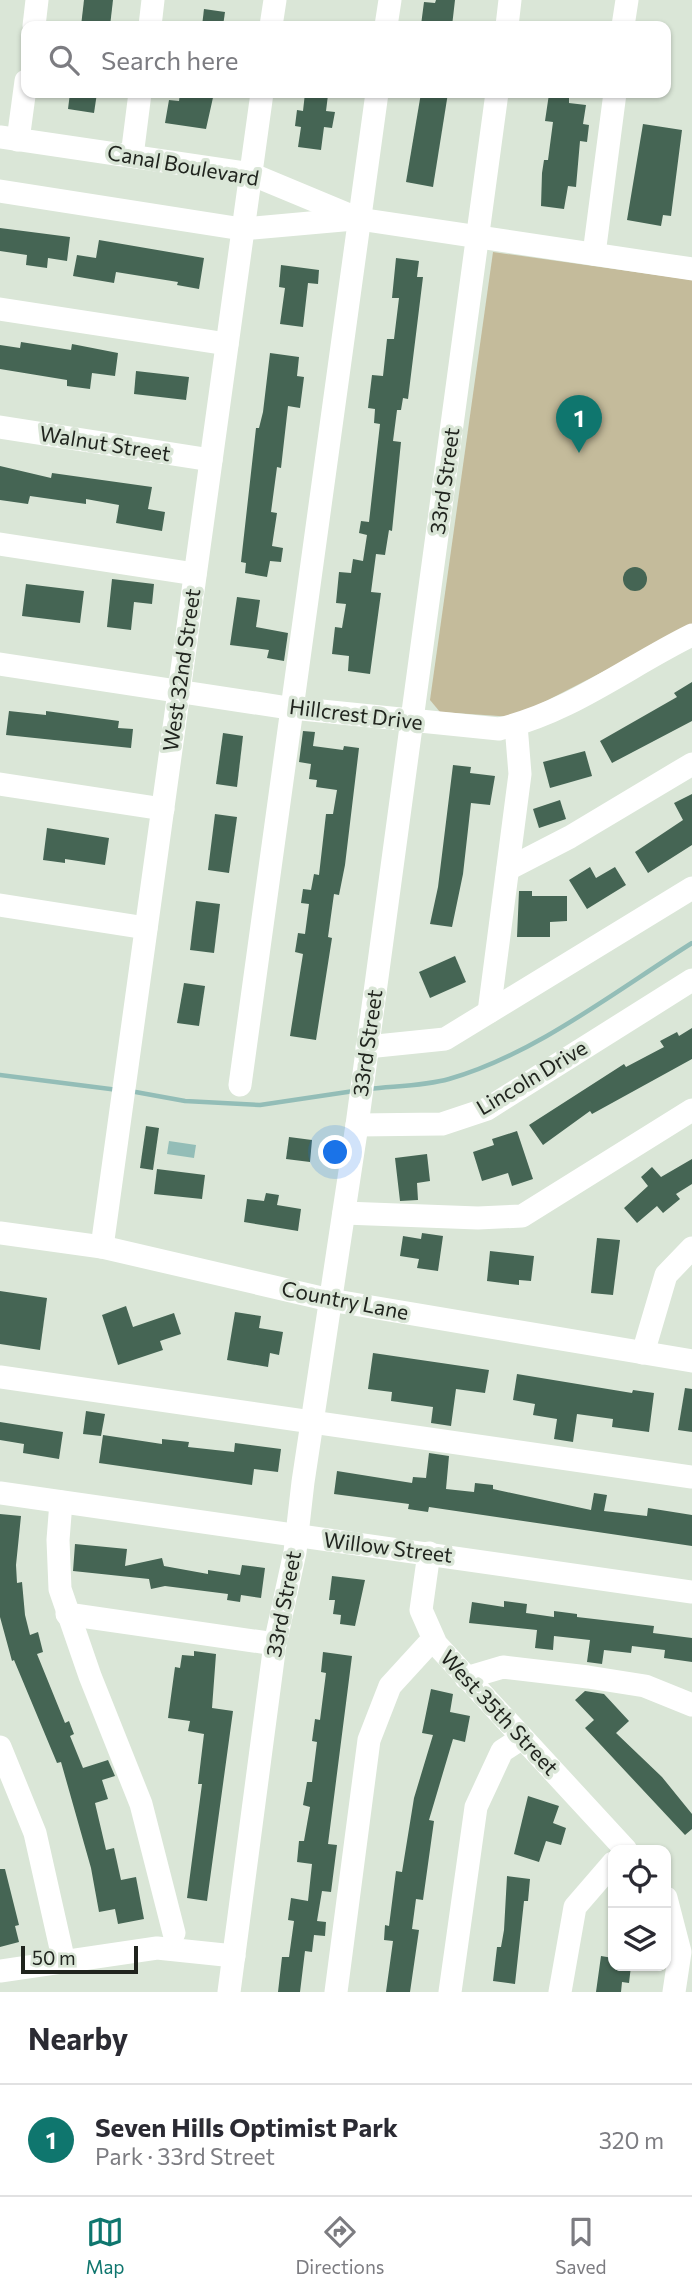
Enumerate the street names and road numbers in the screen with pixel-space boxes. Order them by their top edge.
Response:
street label: Canal Boulevard [106,139,261,190]
street label: Walnut Street [38,420,173,465]
street label: 33rd Street [424,426,463,536]
street label: West 32nd Street [157,587,204,753]
street label: Hillcrest Drive [288,693,424,734]
street label: 33rd Street [347,988,386,1098]
street label: Lincoln Drive [471,1034,591,1119]
street label: Country Lane [280,1275,411,1324]
street label: Willow Street [322,1526,454,1567]
street label: 33rd Street [260,1549,305,1659]
street label: West 35th Street [436,1644,564,1779]

